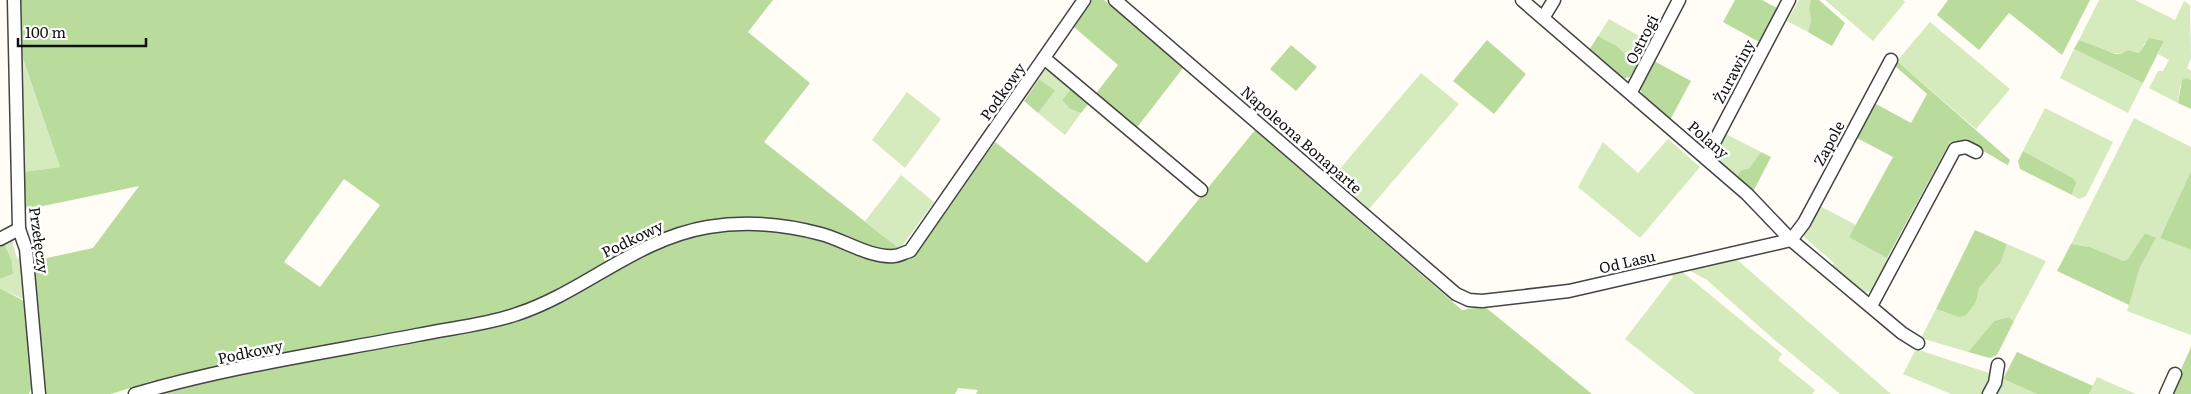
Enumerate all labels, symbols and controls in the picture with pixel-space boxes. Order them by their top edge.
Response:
street label: Ostrogi [1619,10,1663,68]
scale bar [18,15,145,47]
text: 100 m [25,20,66,43]
street label: Żurawiny [1707,35,1760,107]
street label: Podkowy [974,57,1031,125]
street label: Napoleona Bonaparte [1236,80,1368,198]
street label: Polany [1683,114,1735,164]
street label: Zapole [1807,116,1850,170]
street label: Przełęczy [24,205,56,275]
street label: Podkowy [597,213,667,263]
street label: Od Lasu [1596,243,1658,279]
street label: Podkowy [215,333,285,369]

